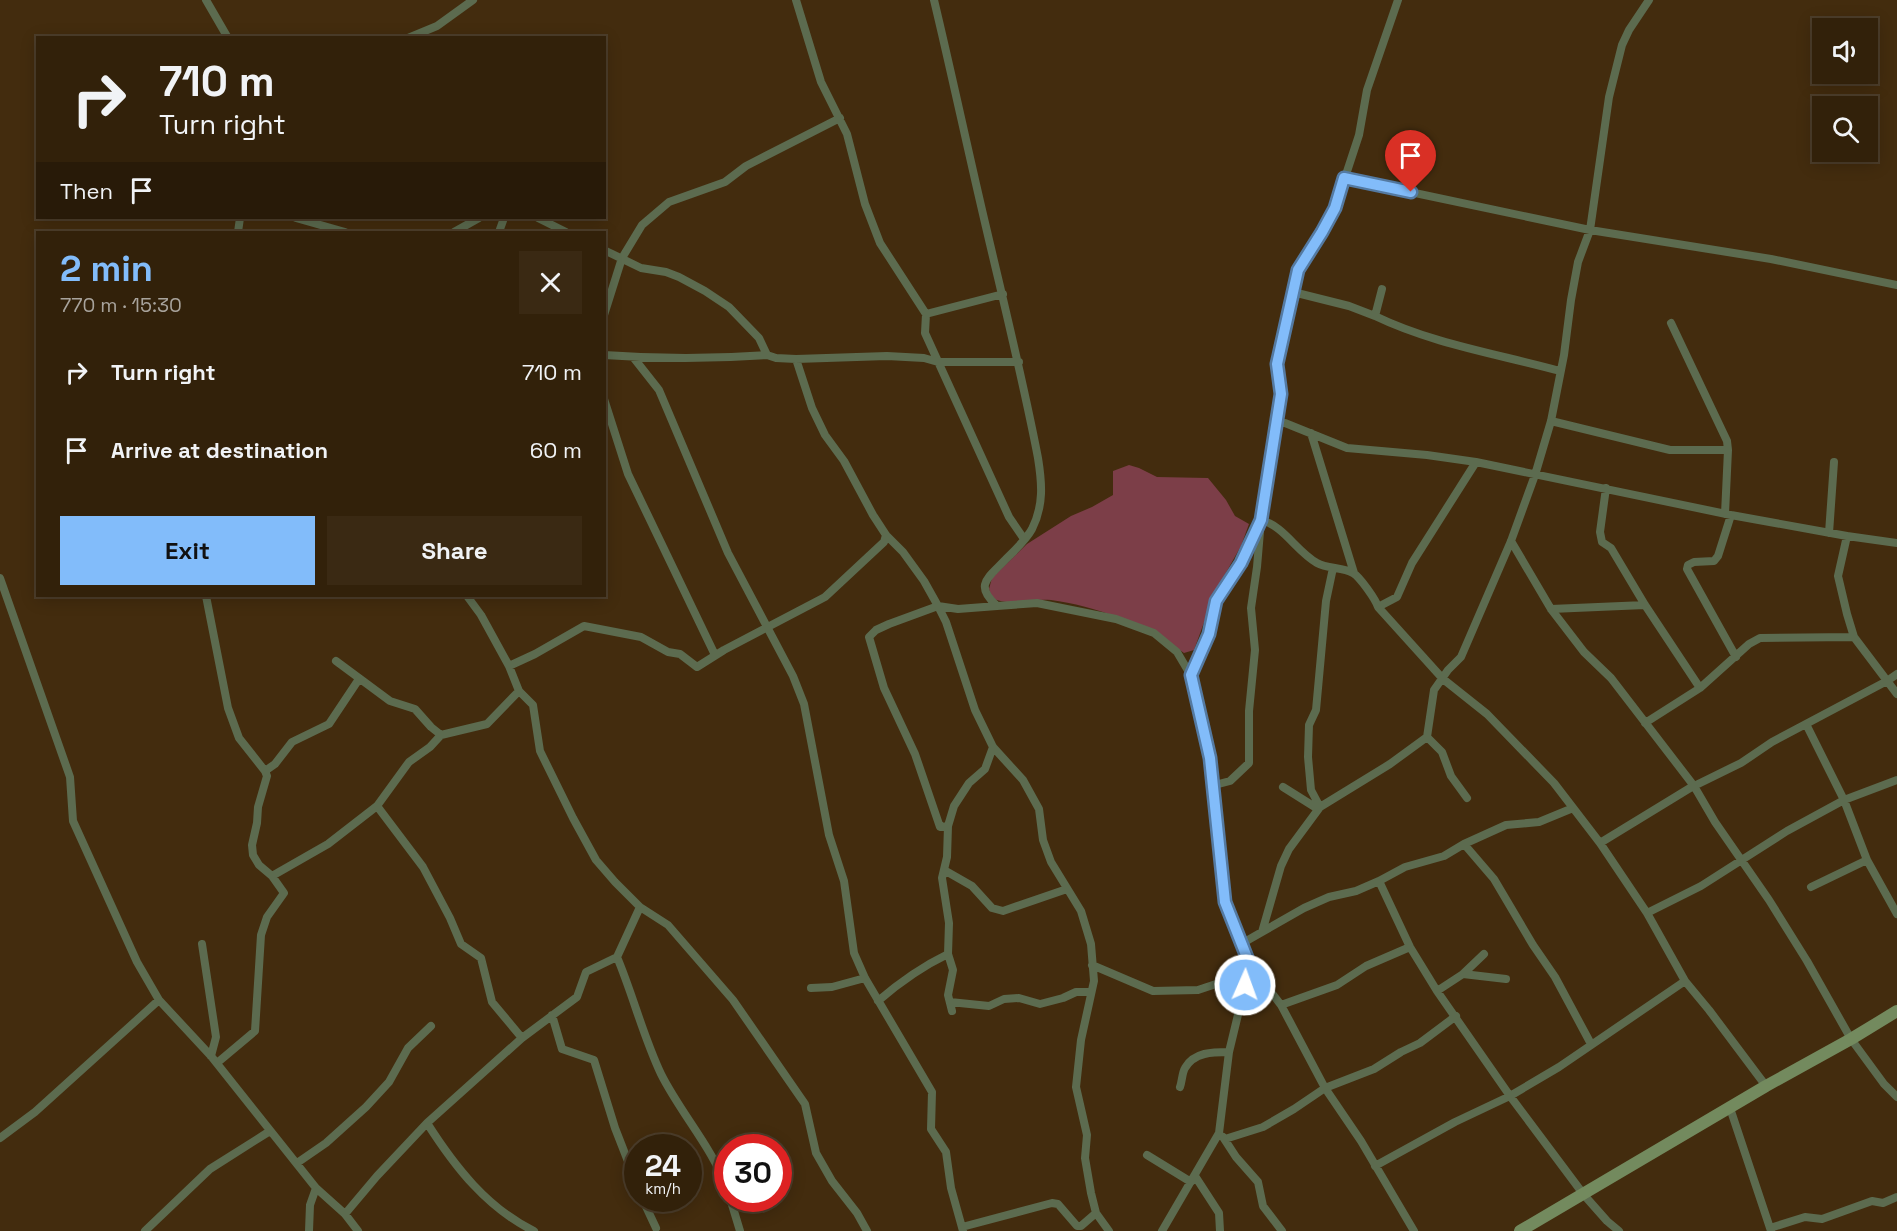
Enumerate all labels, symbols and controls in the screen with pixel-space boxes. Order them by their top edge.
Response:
map controls [1812,18,1878,162]
button: sound [1812,18,1878,84]
text: 710 m [159,55,275,108]
icon: right [60,60,138,138]
button: search [1812,96,1878,162]
text: Turn right [159,107,286,142]
pin [1385,130,1436,192]
icon: arrive [1394,139,1427,172]
icon: arrive [125,174,158,207]
text: Then [60,177,113,205]
text: 2 min [60,246,153,292]
button: close [519,251,582,314]
text: 770 m · 15:30 [60,292,182,318]
icon: right [60,356,93,389]
text: Turn right [111,358,216,386]
text: 710 m [522,358,582,386]
icon: arrive [60,434,93,467]
text: Arrive at destination [111,436,328,464]
text: 60 m [530,436,582,464]
button: Exit [60,516,315,585]
button: Share [327,516,582,585]
position arrow [1213,953,1277,1017]
speed limit sign: 30 [714,1134,792,1212]
text: 24 [645,1146,681,1185]
text: km/h [645,1179,681,1198]

